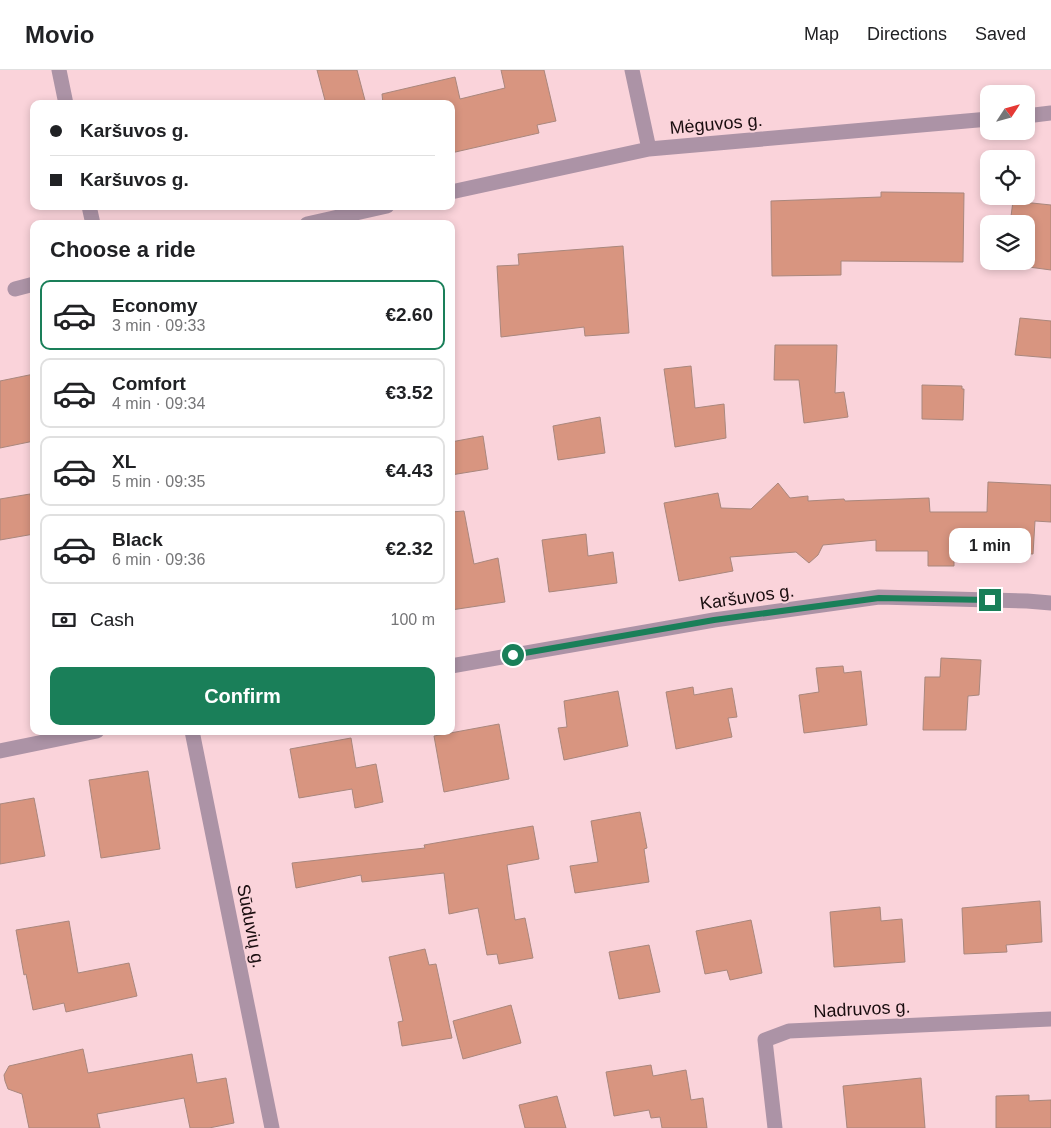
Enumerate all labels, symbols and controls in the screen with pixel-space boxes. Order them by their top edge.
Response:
text: Movio [25,21,94,48]
text: Map [804,24,839,44]
text: Directions [867,24,947,44]
text: Saved [975,24,1026,44]
north arrow [980,85,1035,140]
map controls [980,85,1035,270]
street label: Mėguvos g. [669,110,763,138]
text: Karšuvos g. [80,120,189,141]
button: locate [980,150,1035,205]
text: Karšuvos g. [80,169,189,190]
button: layers [980,215,1035,270]
text: Choose a ride [50,237,195,262]
icon: car [52,293,97,338]
text: Economy [112,295,198,316]
text: €2.60 [385,304,433,325]
text: 3 min · 09:33 [112,317,205,334]
icon: car [52,371,97,416]
text: Comfort [112,373,186,394]
text: €3.52 [385,382,433,403]
text: 4 min · 09:34 [112,395,205,412]
icon: car [52,449,97,494]
text: XL [112,451,136,472]
text: €4.43 [385,460,433,481]
text: 5 min · 09:35 [112,473,205,490]
icon: car [52,527,97,572]
callout: 1 min [949,528,1031,562]
text: Black [112,529,163,550]
text: 1 min [969,537,1011,554]
text: €2.32 [385,538,433,559]
text: 6 min · 09:36 [112,551,205,568]
street label: Karšuvos g. [699,580,795,614]
route end [979,589,1001,611]
icon: cash [50,606,78,634]
text: Cash [90,609,134,630]
text: 100 m [391,611,435,628]
route start [502,644,524,666]
button: Confirm [50,667,435,725]
street label: Sūduvių g. [233,882,269,970]
street label: Nadruvos g. [813,996,911,1022]

